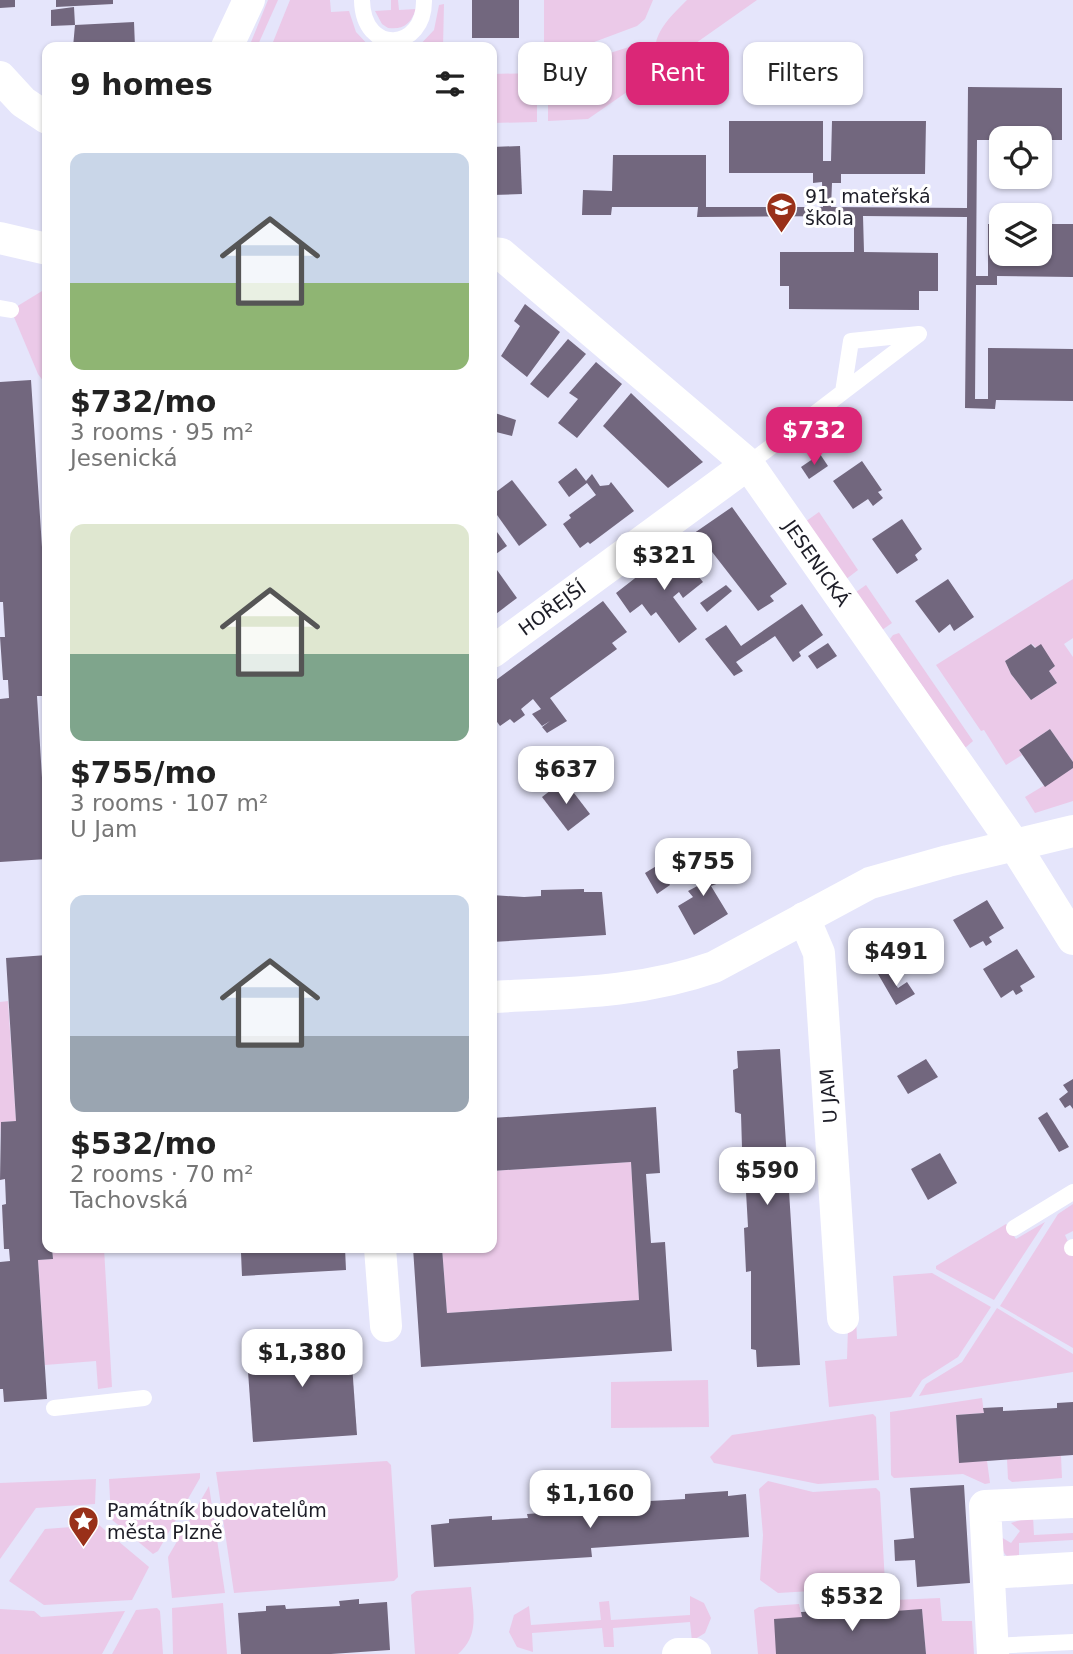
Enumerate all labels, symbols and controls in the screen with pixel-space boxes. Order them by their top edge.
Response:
chip: Buy [518,42,612,105]
chip: Rent [626,42,729,105]
chip: Filters [743,42,863,105]
icon: filters [431,65,469,103]
text: 9 homes [70,67,213,102]
map controls [989,126,1052,266]
button: locate [989,126,1052,189]
place label: 91. mateřská škola [805,185,931,229]
school or university icon: 91. mateřská škola [765,190,799,234]
icon: home [207,198,333,324]
button: layers [989,203,1052,266]
text: $732/mo [70,384,216,419]
pin: $732 [773,407,855,467]
text: $732 [782,417,846,443]
text: 3 rooms · 95 m² [70,419,254,445]
text: Jesenická [70,445,178,471]
street label: JESENICKÁ [779,515,855,610]
pin: $321 [623,532,705,592]
text: $321 [632,542,696,568]
icon: home [207,569,333,695]
street label: HOŘEJŠÍ [514,575,590,640]
pin: $637 [525,746,607,806]
text: $755/mo [70,755,216,790]
text: $637 [534,756,598,782]
text: 3 rooms · 107 m² [70,790,268,816]
text: U Jam [70,816,137,842]
pin: $755 [662,838,744,898]
text: $755 [671,848,735,874]
pin: $491 [855,928,937,988]
text: $491 [864,938,928,964]
icon: home [207,940,333,1066]
street label: U JAM [815,1068,841,1124]
text: $532/mo [70,1126,216,1161]
pin: $590 [726,1148,808,1207]
text: $590 [735,1157,799,1183]
text: 2 rooms · 70 m² [70,1161,254,1187]
text: Tachovská [70,1187,188,1213]
pin: $1,380 [245,1330,359,1389]
text: $1,380 [258,1339,346,1365]
pin: $1,160 [533,1470,647,1530]
text: $1,160 [546,1480,634,1506]
place label: Památník budovatelům města Plzně [107,1499,327,1543]
place icon: Památník budovatelům města Plzně [67,1504,101,1548]
pin: $532 [811,1574,893,1633]
text: $532 [820,1583,884,1609]

